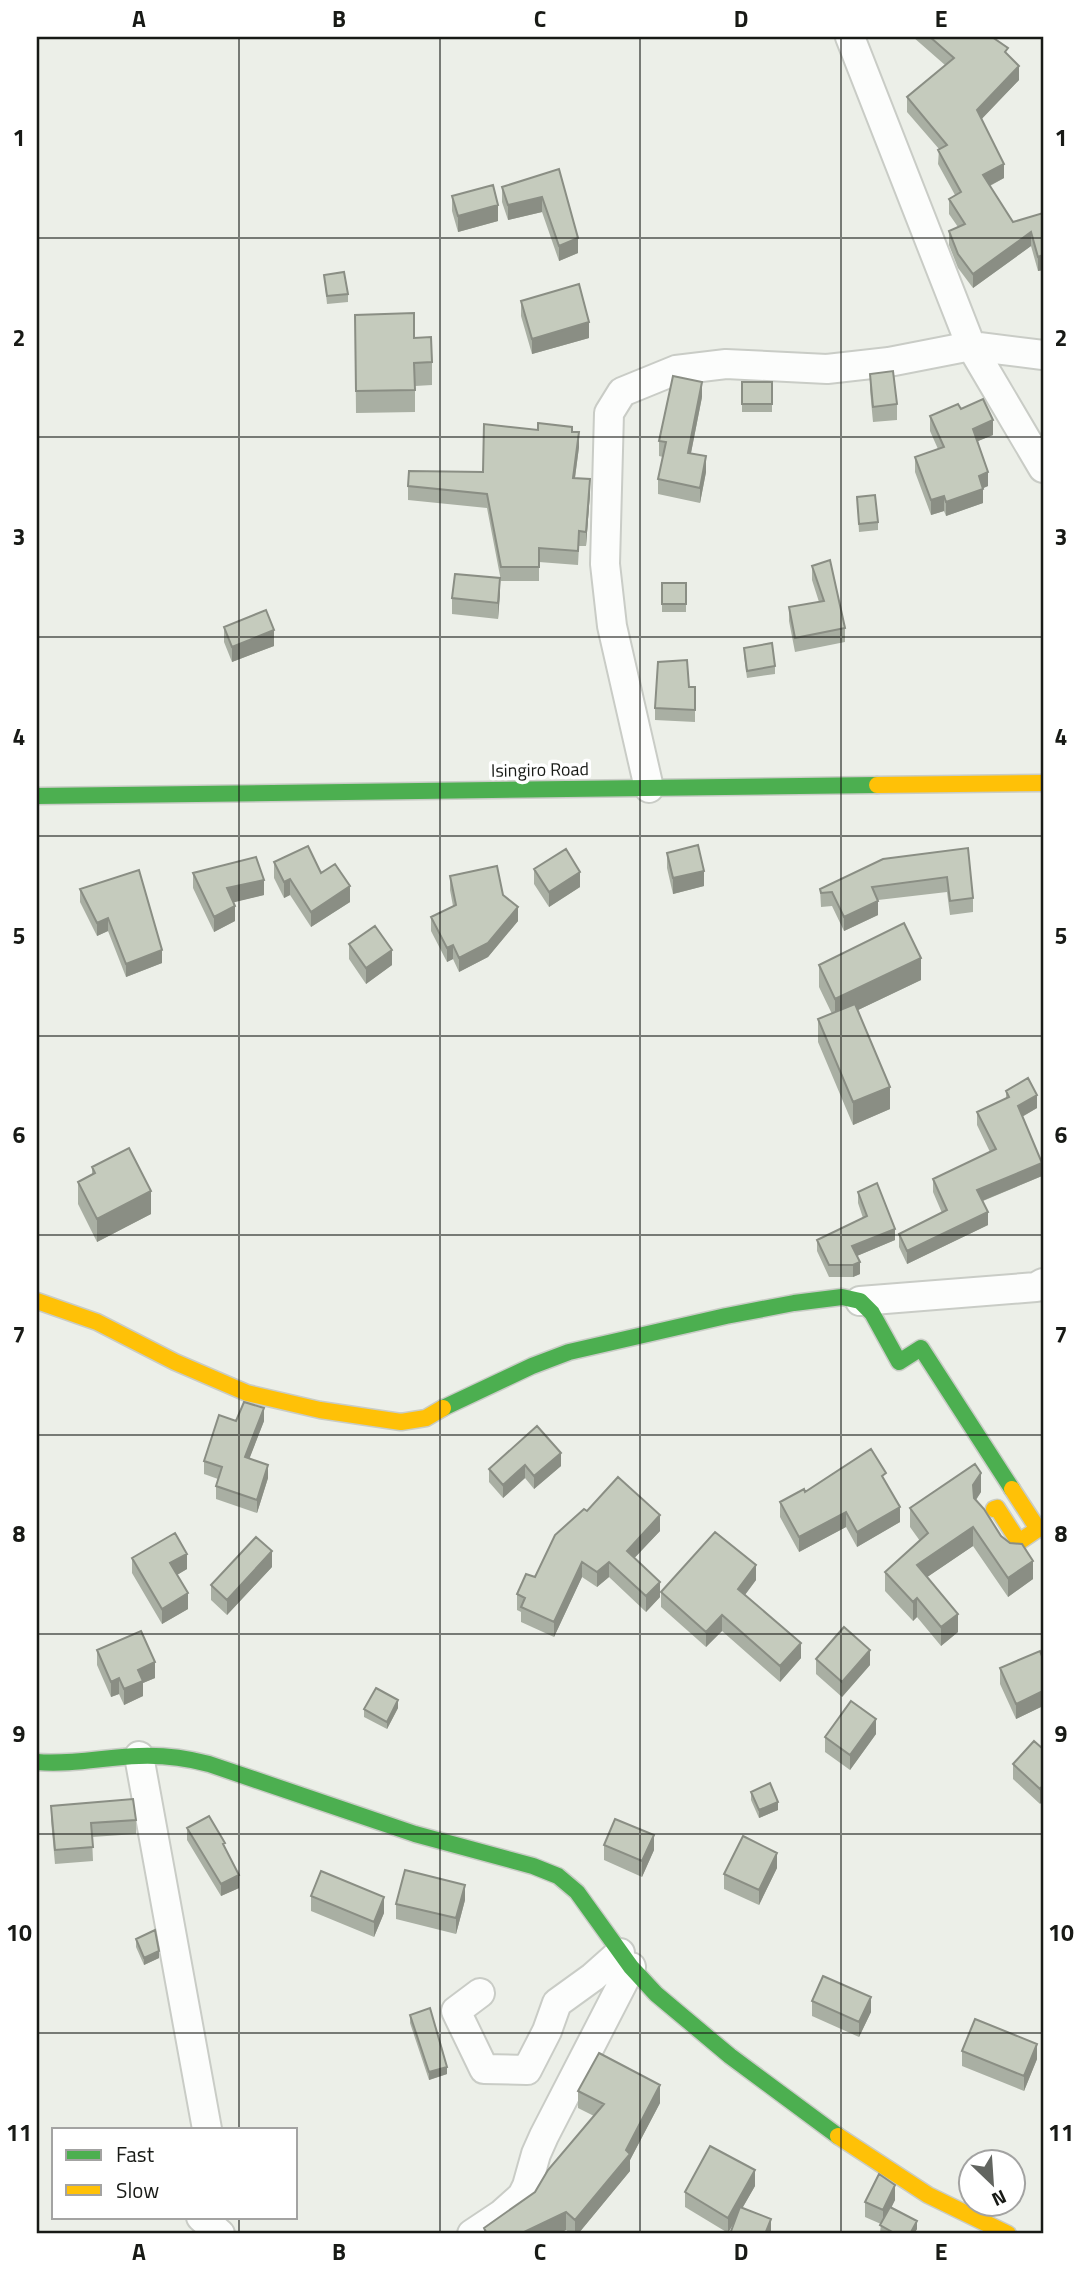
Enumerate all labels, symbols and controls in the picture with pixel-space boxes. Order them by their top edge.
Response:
text: A [132,1,146,36]
text: B [332,1,346,36]
text: C [534,1,546,36]
text: D [734,1,748,36]
text: E [935,1,947,36]
text: 1 [13,120,25,155]
text: 1 [1055,120,1067,155]
text: 2 [13,320,25,355]
text: 2 [1055,320,1067,355]
text: 3 [13,519,25,554]
text: 3 [1055,519,1067,554]
text: 4 [13,719,25,754]
text: 4 [1055,719,1067,754]
street label: Isingiro Road [491,755,589,784]
text: 5 [13,918,25,953]
text: 5 [1055,918,1067,953]
text: 6 [13,1117,26,1152]
text: 6 [1055,1117,1068,1152]
text: 7 [13,1317,25,1352]
text: 7 [1055,1317,1067,1352]
text: 8 [13,1516,26,1551]
text: 8 [1055,1516,1068,1551]
text: 9 [13,1716,26,1751]
text: 9 [1055,1716,1068,1751]
text: 10 [6,1915,32,1950]
text: 10 [1048,1915,1074,1950]
text: 11 [6,2115,32,2150]
text: 11 [1048,2115,1074,2150]
legend [52,2128,298,2218]
text: Fast [116,2138,155,2170]
north arrow [958,2148,1028,2218]
text: Slow [116,2174,159,2206]
text: N [987,2183,1011,2215]
text: A [132,2234,146,2269]
text: B [332,2234,346,2269]
text: C [534,2234,546,2269]
text: D [734,2234,748,2269]
text: E [935,2234,947,2269]

